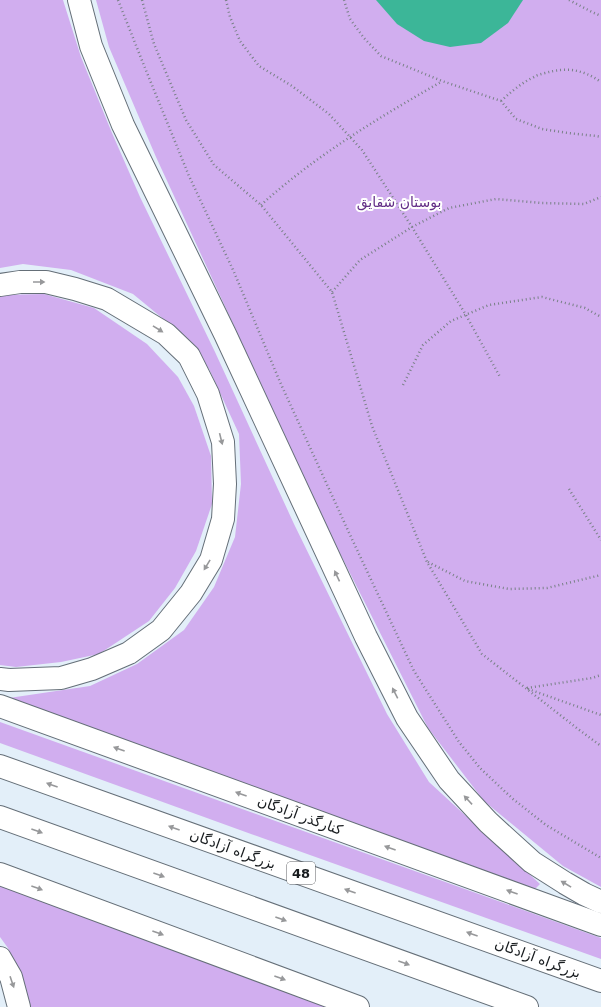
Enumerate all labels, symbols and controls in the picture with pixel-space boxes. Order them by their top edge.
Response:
park label: بوستان شقایق [357,194,441,211]
one-way arrow [33,279,46,285]
one-way arrow [152,326,164,333]
one-way arrow [219,432,225,445]
one-way arrow [204,560,211,571]
one-way arrow [334,570,340,582]
one-way arrow [391,687,398,699]
one-way arrow [112,746,124,752]
one-way arrow [45,781,57,787]
one-way arrow [235,790,247,796]
street label: کنارگذر آزادگان [255,792,345,839]
one-way arrow [463,795,473,805]
one-way arrow [168,825,180,831]
street label: بزرگراه آزادگان [187,826,278,873]
one-way arrow [31,828,43,834]
one-way arrow [383,844,395,850]
road number: 48 [287,862,315,884]
one-way arrow [153,872,165,878]
one-way arrow [561,880,572,887]
one-way arrow [31,885,43,891]
one-way arrow [343,887,355,893]
one-way arrow [505,889,517,895]
one-way arrow [276,916,288,922]
one-way arrow [153,931,165,937]
one-way arrow [466,931,478,937]
street label: بزرگراه آزادگان [492,935,583,982]
one-way arrow [398,960,410,966]
one-way arrow [9,976,15,988]
one-way arrow [275,976,287,982]

